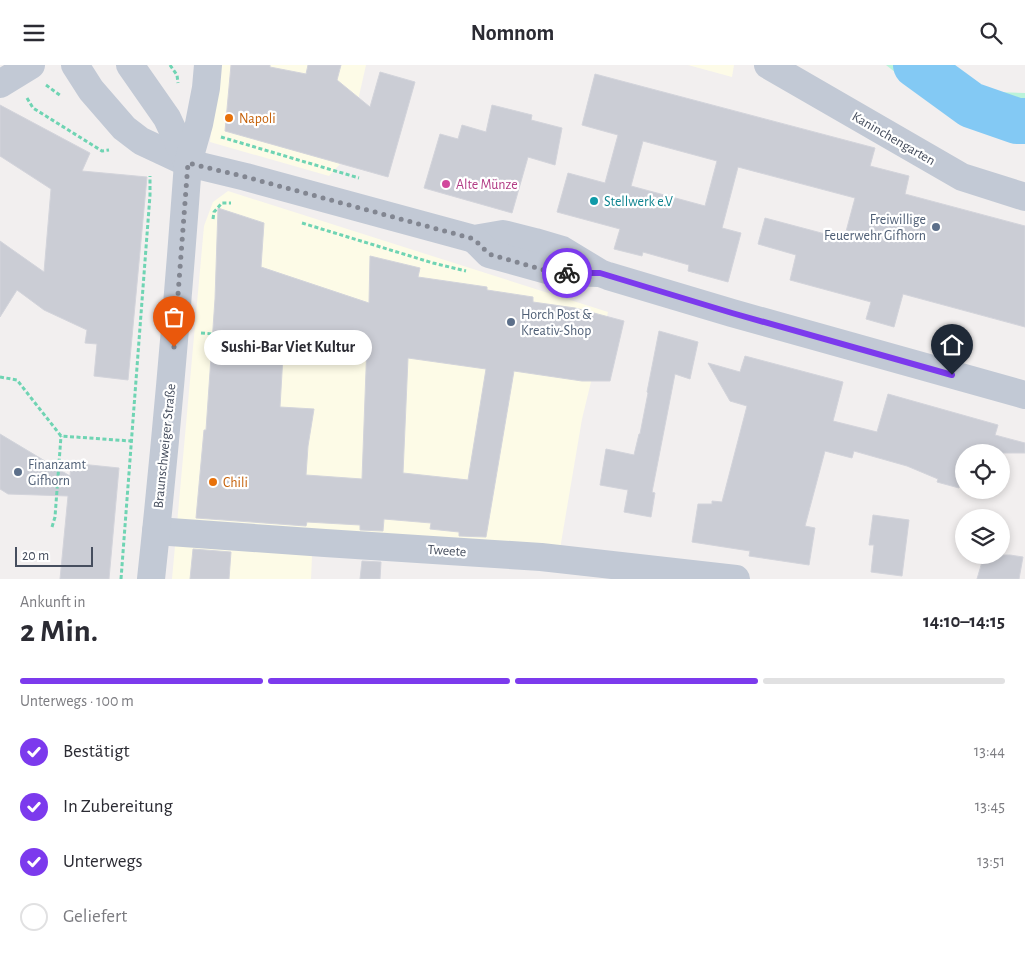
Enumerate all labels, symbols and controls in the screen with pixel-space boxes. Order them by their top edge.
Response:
icon: menu [20,19,48,47]
icon: search [977,19,1005,47]
text: Nomnom [471,22,554,44]
street label: Kaninchengarten [850,109,937,168]
marker: Napoli [223,112,235,124]
place label: Napoli [239,112,276,126]
marker: Alte Münze [440,178,452,190]
place label: Alte Münze [456,178,518,192]
marker: Stellwerk e.V [588,195,600,207]
place label: Stellwerk e.V [604,195,673,209]
place label: Freiwillige Feuerwehr Gifhorn [824,213,926,243]
marker: Freiwillige Feuerwehr Gifhorn [930,221,942,233]
courier [542,248,592,298]
icon: bike [553,259,581,287]
pin [153,296,195,347]
icon: bag [160,303,188,331]
place label: Horch Post & Kreativ-Shop [521,308,592,338]
marker: Horch Post & Kreativ-Shop [505,316,517,328]
pin [931,324,973,375]
callout: Sushi-Bar Viet Kultur [204,329,372,365]
icon: home [938,331,966,359]
text: Sushi-Bar Viet Kultur [221,339,355,355]
street label: Braunschweiger Straße [151,383,179,509]
map controls [955,444,1010,564]
button: locate [955,444,1010,499]
place label: Finanzamt Gifhorn [28,458,87,488]
marker: Finanzamt Gifhorn [12,466,24,478]
marker: Chili [207,476,219,488]
place label: Chili [223,476,248,490]
button: layers [955,509,1010,564]
street label: Tweete [427,543,467,559]
scale bar [15,544,92,567]
text: 20 m [22,549,49,563]
text: Ankunft in [20,594,86,610]
text: 14:10–14:15 [923,612,1005,631]
text: 2 Min. [20,615,98,647]
text: Unterwegs · 100 m [20,693,134,709]
icon: check [20,738,48,766]
text: Bestätigt [63,742,130,761]
text: 13:44 [974,743,1005,759]
icon: check [20,793,48,821]
text: In Zubereitung [63,797,173,816]
text: 13:45 [975,798,1005,814]
icon: check [20,848,48,876]
text: Unterwegs [63,852,143,871]
text: 13:51 [977,853,1005,869]
text: Geliefert [63,907,127,926]

